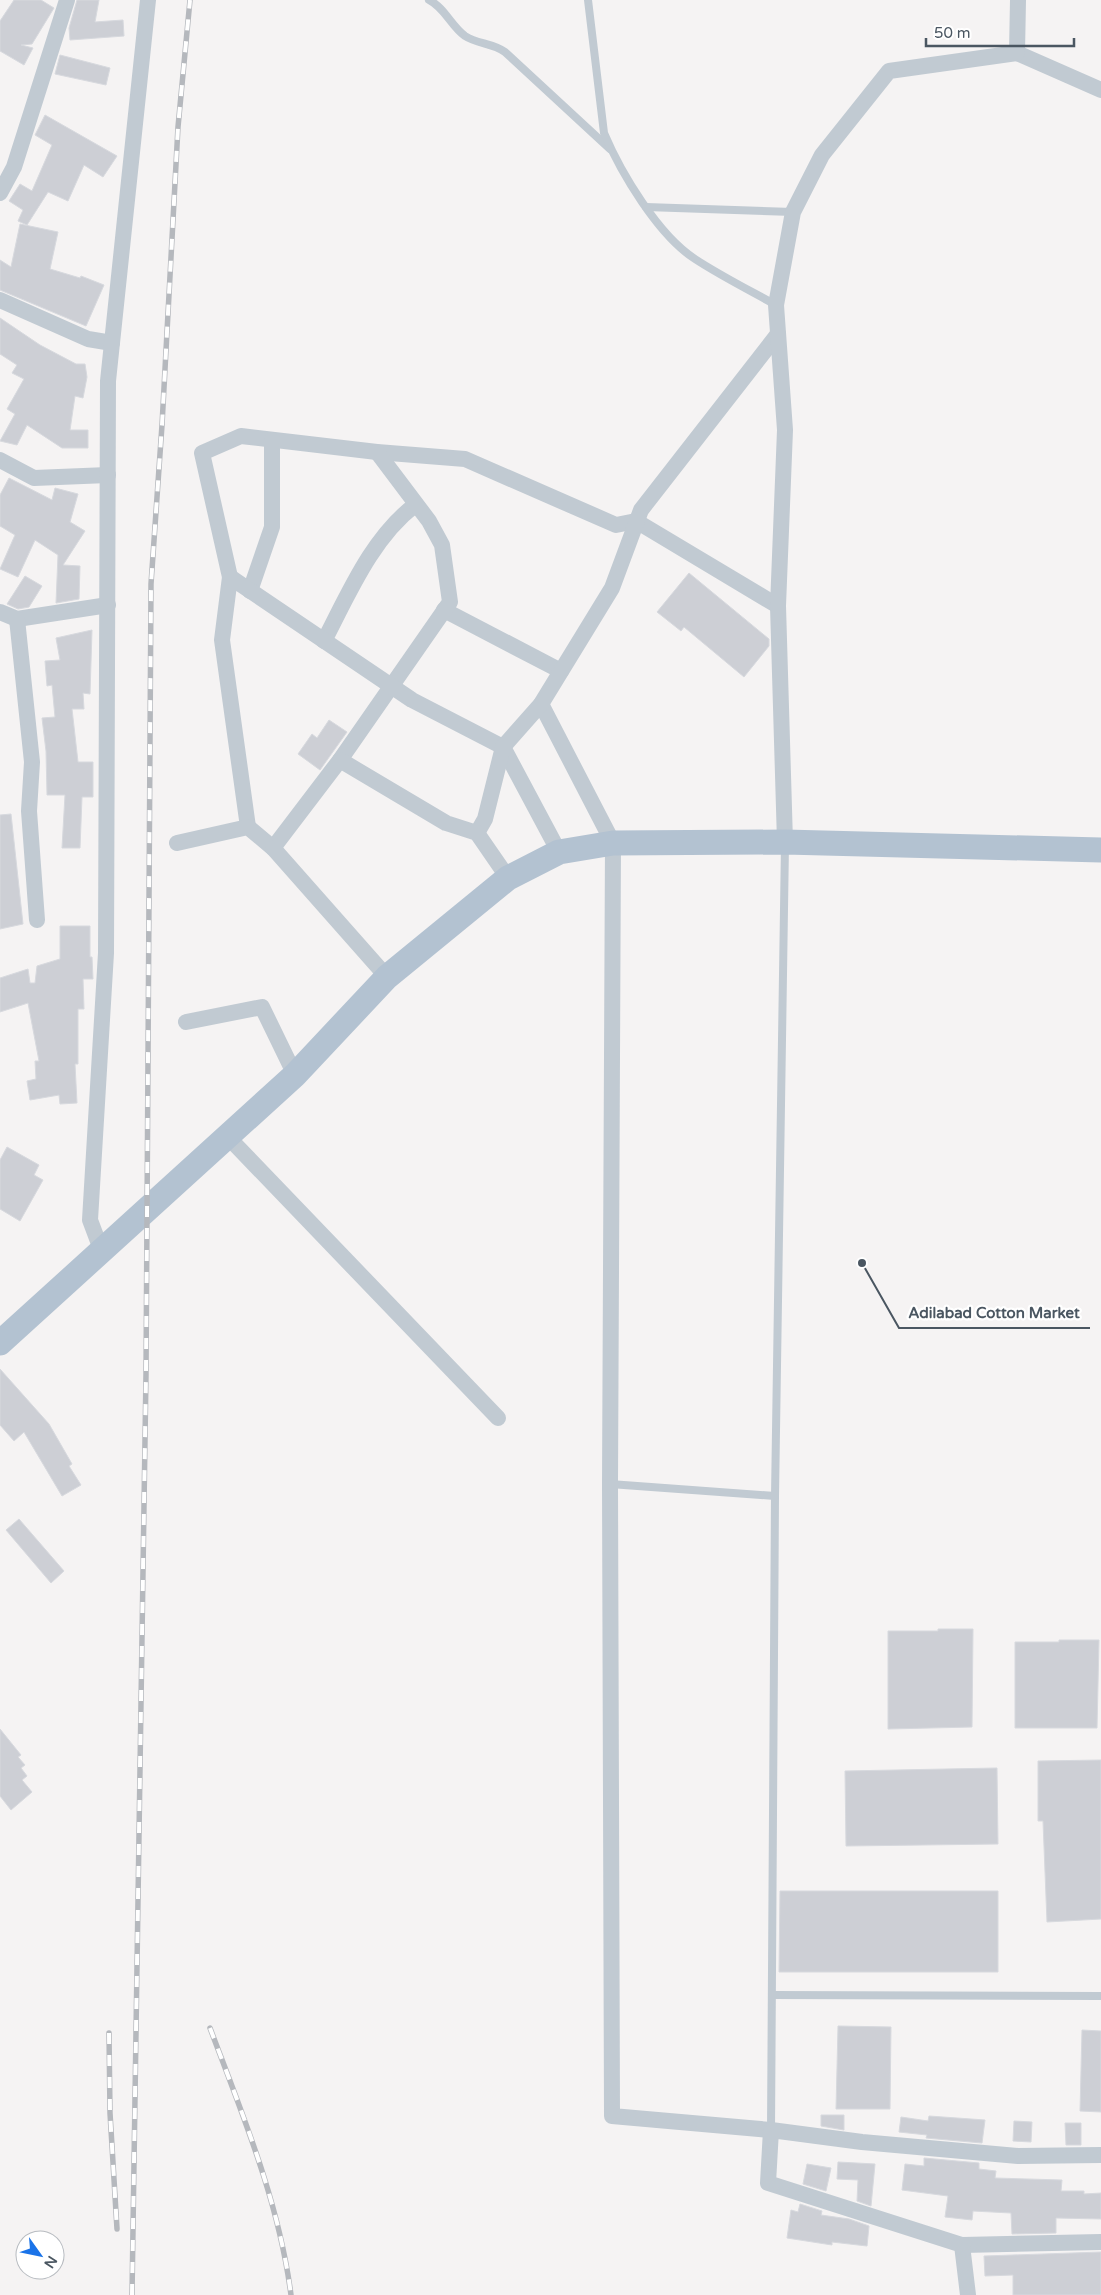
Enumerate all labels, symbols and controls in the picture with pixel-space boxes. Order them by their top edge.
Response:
scale bar [926,15,1074,47]
text: 50 m [934,24,971,42]
callout: Adilabad Cotton Market [899,1298,1090,1328]
text: Adilabad Cotton Market [908,1304,1080,1322]
north arrow [15,2230,65,2280]
text: N [40,2252,61,2271]

